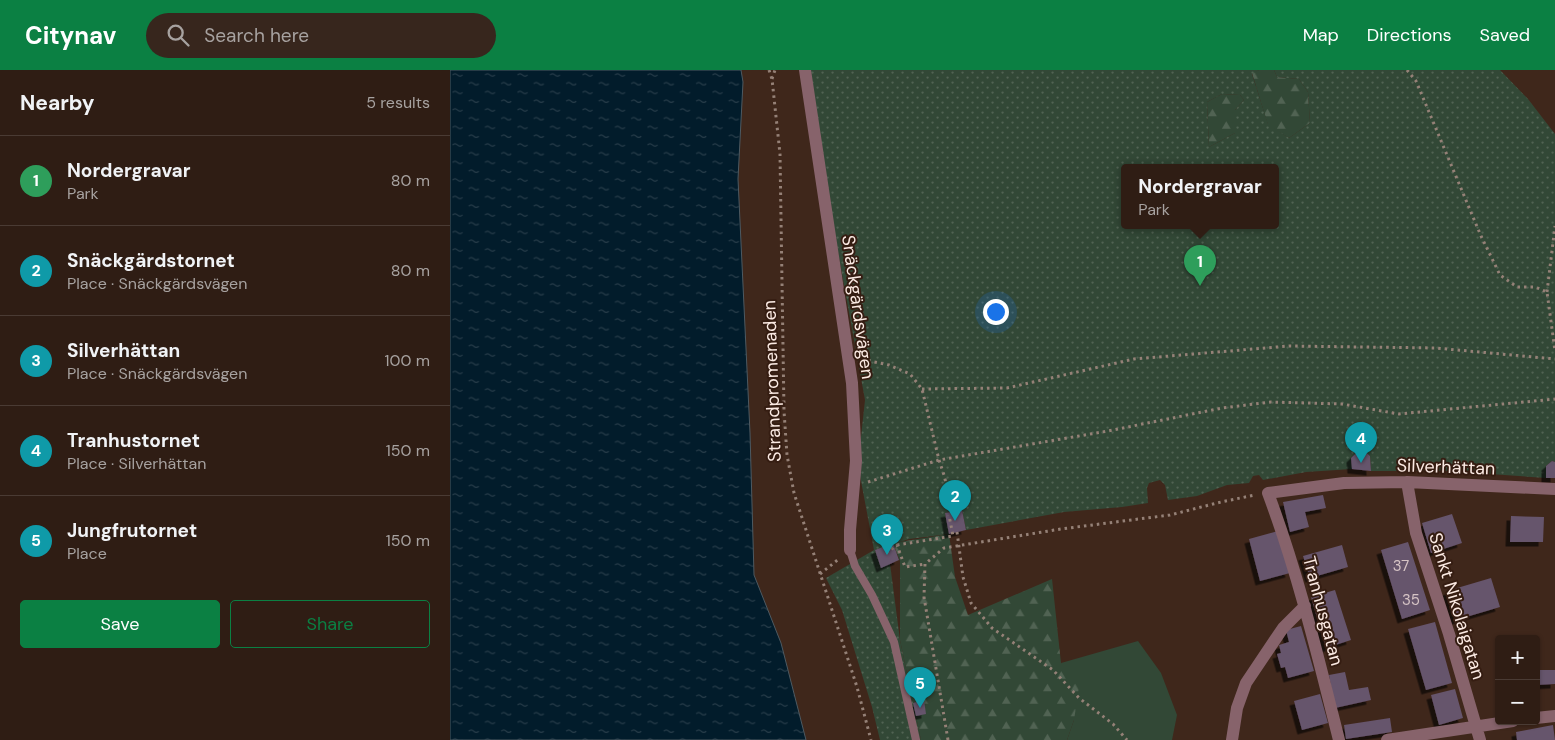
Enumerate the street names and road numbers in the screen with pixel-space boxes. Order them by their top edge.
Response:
street label: Snäckgärdsvägen [836,234,880,380]
street label: Strandpromenaden [757,300,787,462]
street label: Silverhättan [1396,453,1496,481]
street label: Sankt Nikolaigatan [1423,530,1491,682]
street label: Tranhusgatan [1297,554,1349,668]

